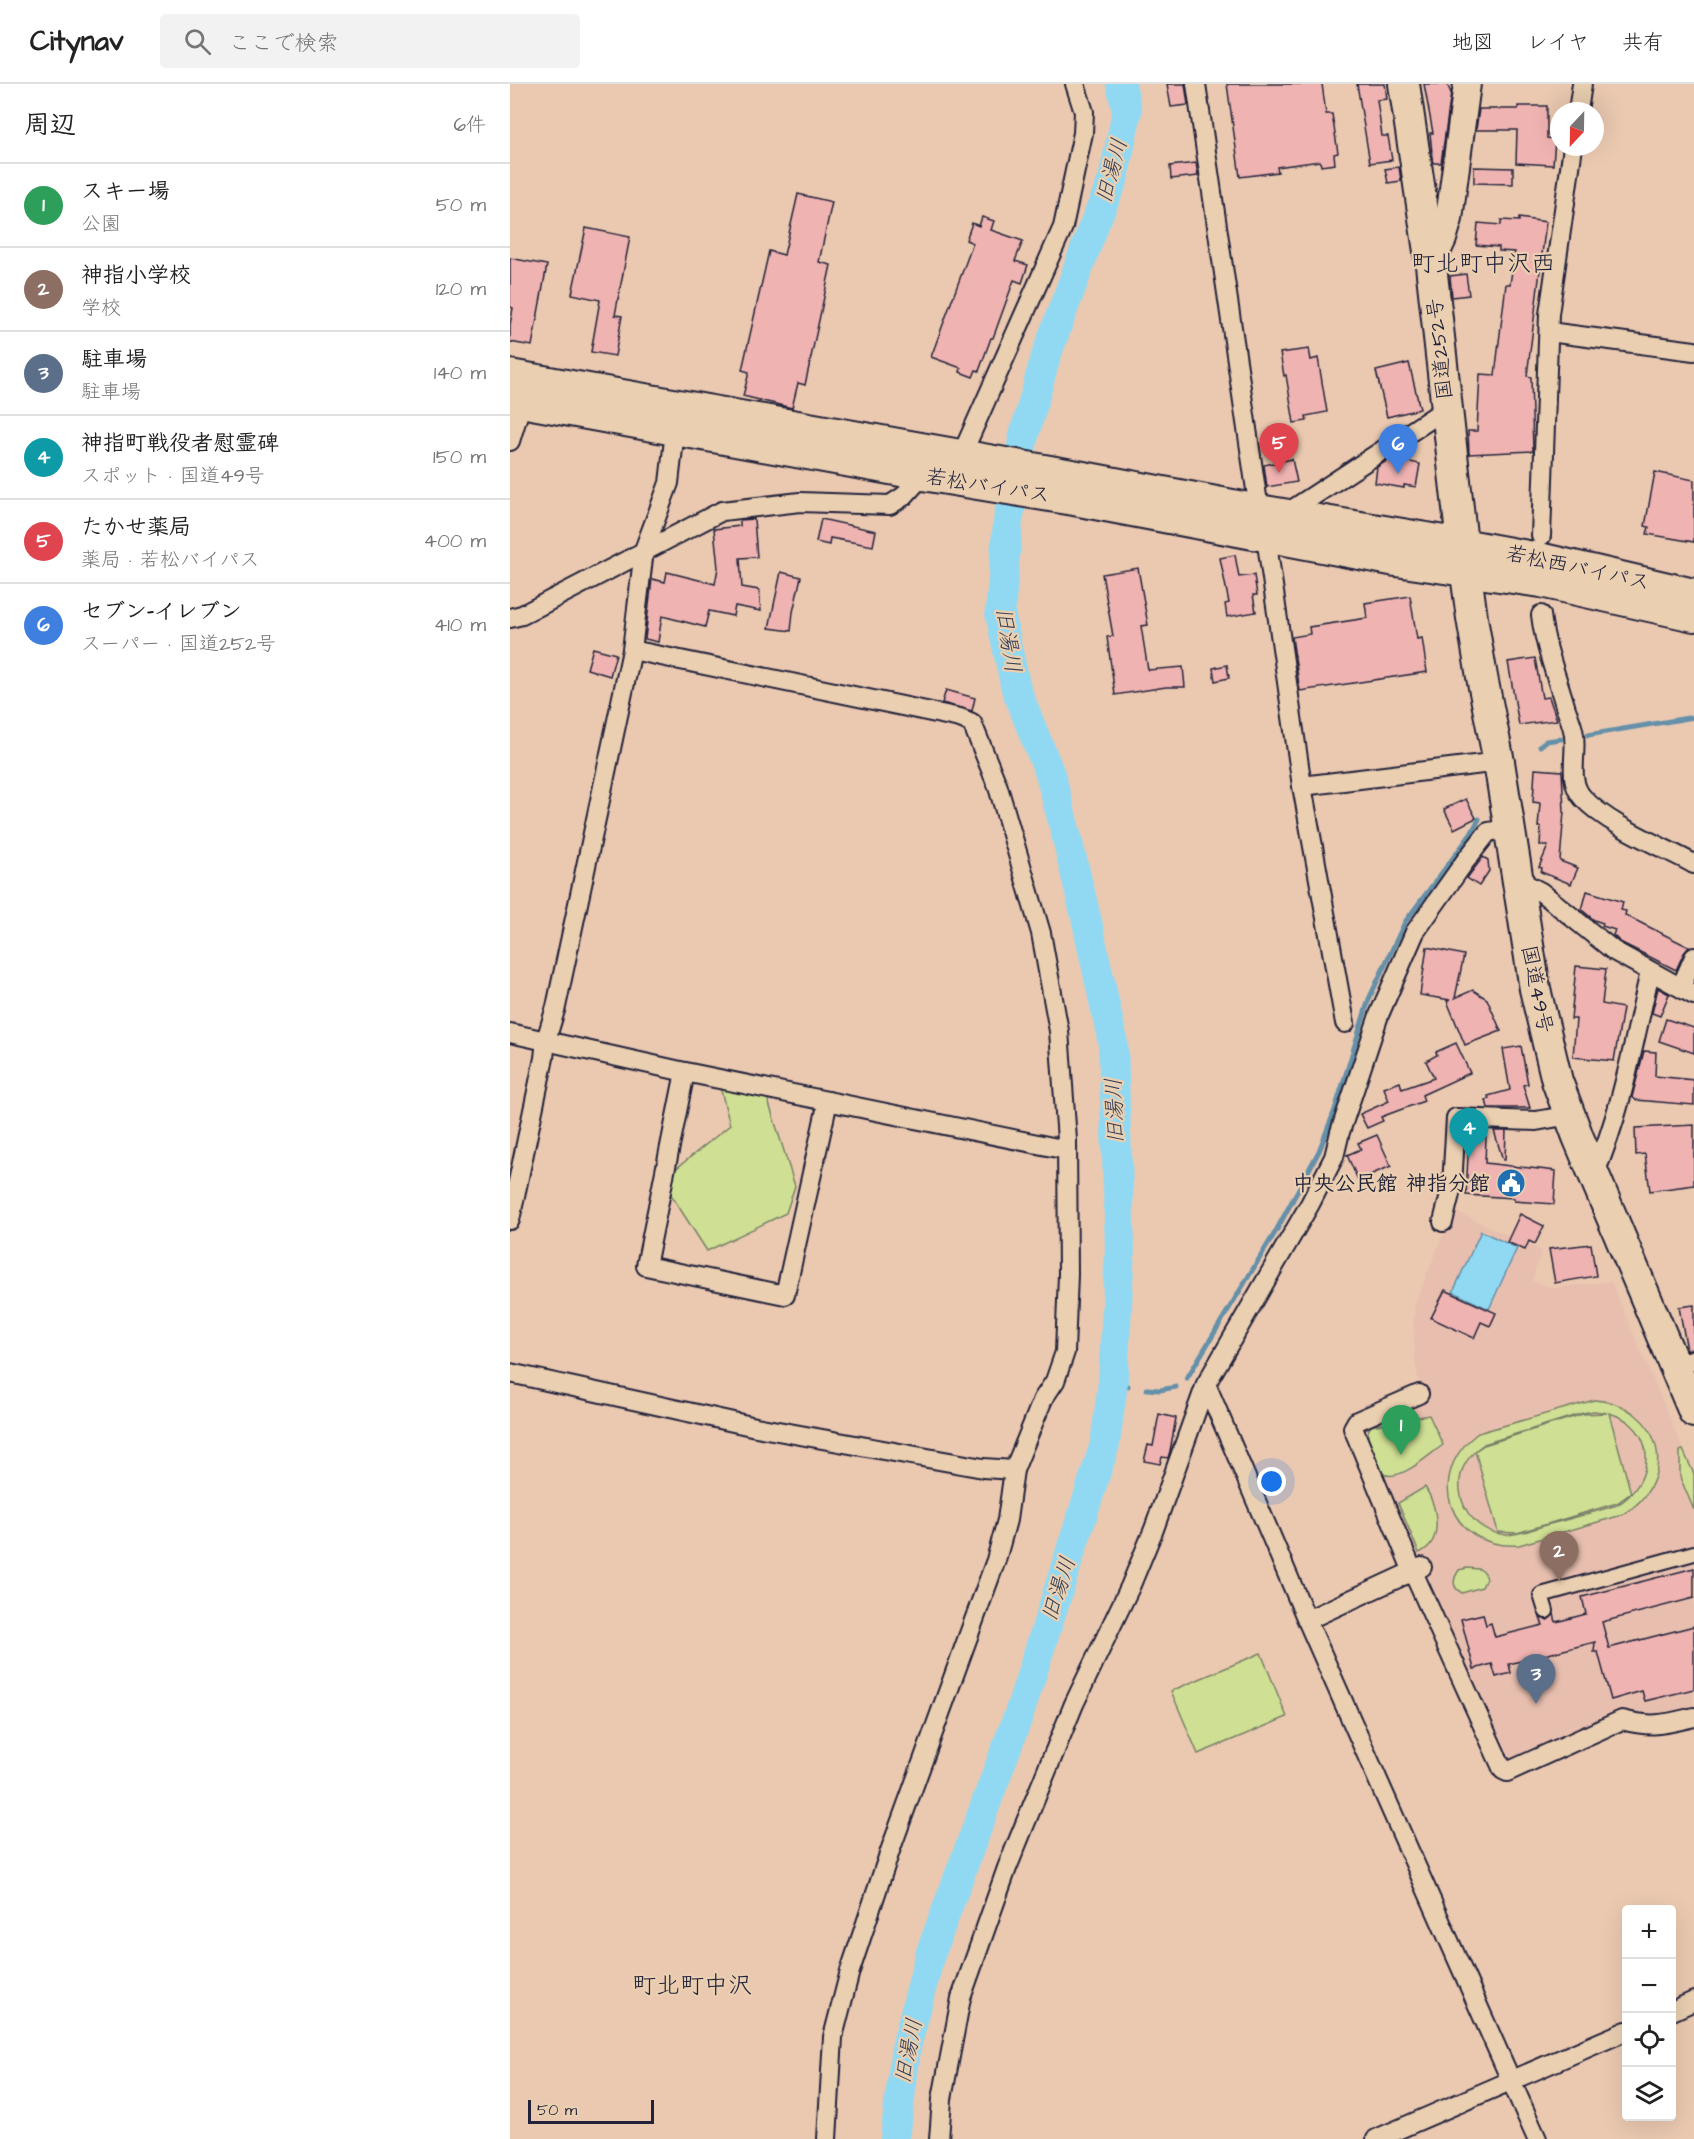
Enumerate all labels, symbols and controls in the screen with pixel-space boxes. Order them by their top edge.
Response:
search box [160,14,580,68]
text: Citynav [30,22,124,61]
icon: search [181,25,214,58]
text: ここで検索 [229,28,339,59]
text: 地図 [1452,28,1494,57]
text: レイヤ [1527,28,1589,57]
text: 共有 [1622,28,1664,57]
north arrow [1550,102,1604,156]
text: 周辺 [24,107,76,143]
text: 6件 [453,111,486,139]
water label: 旧湯川 [1088,135,1136,207]
text: スキー場 [81,176,169,207]
text: 1 [42,191,45,219]
text: 50 m [436,191,486,219]
text: 公園 [81,210,121,238]
district label: 町北町中沢西 [1411,247,1555,281]
text: 神指小学校 [81,260,191,291]
text: 2 [38,275,49,303]
text: 120 m [436,275,486,303]
text: 学校 [81,294,121,322]
street label: 国道252号 [1420,297,1460,401]
text: 駐車場 [81,344,147,375]
text: 3 [38,359,49,387]
text: 140 m [434,359,486,387]
text: 駐車場 [81,378,141,406]
pin: 5 [1260,424,1298,473]
pin: 6 [1378,424,1418,474]
text: 神指町戦役者慰霊碑 [81,428,279,459]
text: 4 [37,443,50,471]
text: 150 m [433,443,486,471]
text: スポット · 国道49号 [81,462,265,490]
street label: 若松バイパス [924,462,1052,510]
text: たかせ薬局 [81,512,191,543]
text: 5 [36,527,51,555]
text: 400 m [424,527,486,555]
street label: 若松西バイパス [1503,539,1653,597]
text: 薬局 · 若松バイパス [81,546,259,574]
text: セブン-イレブン [81,596,242,627]
water label: 旧湯川 [988,605,1028,675]
text: 6 [37,611,50,639]
text: 410 m [434,611,486,639]
text: スーパー · 国道252号 [81,630,276,658]
street label: 国道49号 [1514,942,1560,1036]
water label: 旧湯川 [1098,1077,1132,1145]
pin: 4 [1450,1108,1488,1158]
public building icon: 中央公民館 神指分館 [1495,1167,1527,1199]
place label: 中央公民館 神指分館 [1293,1169,1490,1198]
pin: 1 [1382,1406,1420,1455]
your location [1257,1467,1286,1496]
pin: 2 [1540,1532,1578,1581]
water label: 旧湯川 [1034,1553,1084,1625]
pin: 3 [1516,1654,1556,1704]
map controls [1622,1905,1676,2121]
button: + [1622,1905,1676,1959]
button: − [1622,1959,1676,2013]
district label: 町北町中沢 [632,1969,752,2003]
button: locate [1622,2013,1676,2067]
water label: 旧湯川 [887,2016,931,2086]
button: layers [1622,2067,1676,2121]
scale bar [528,2097,654,2124]
text: 50 m [537,2099,577,2121]

